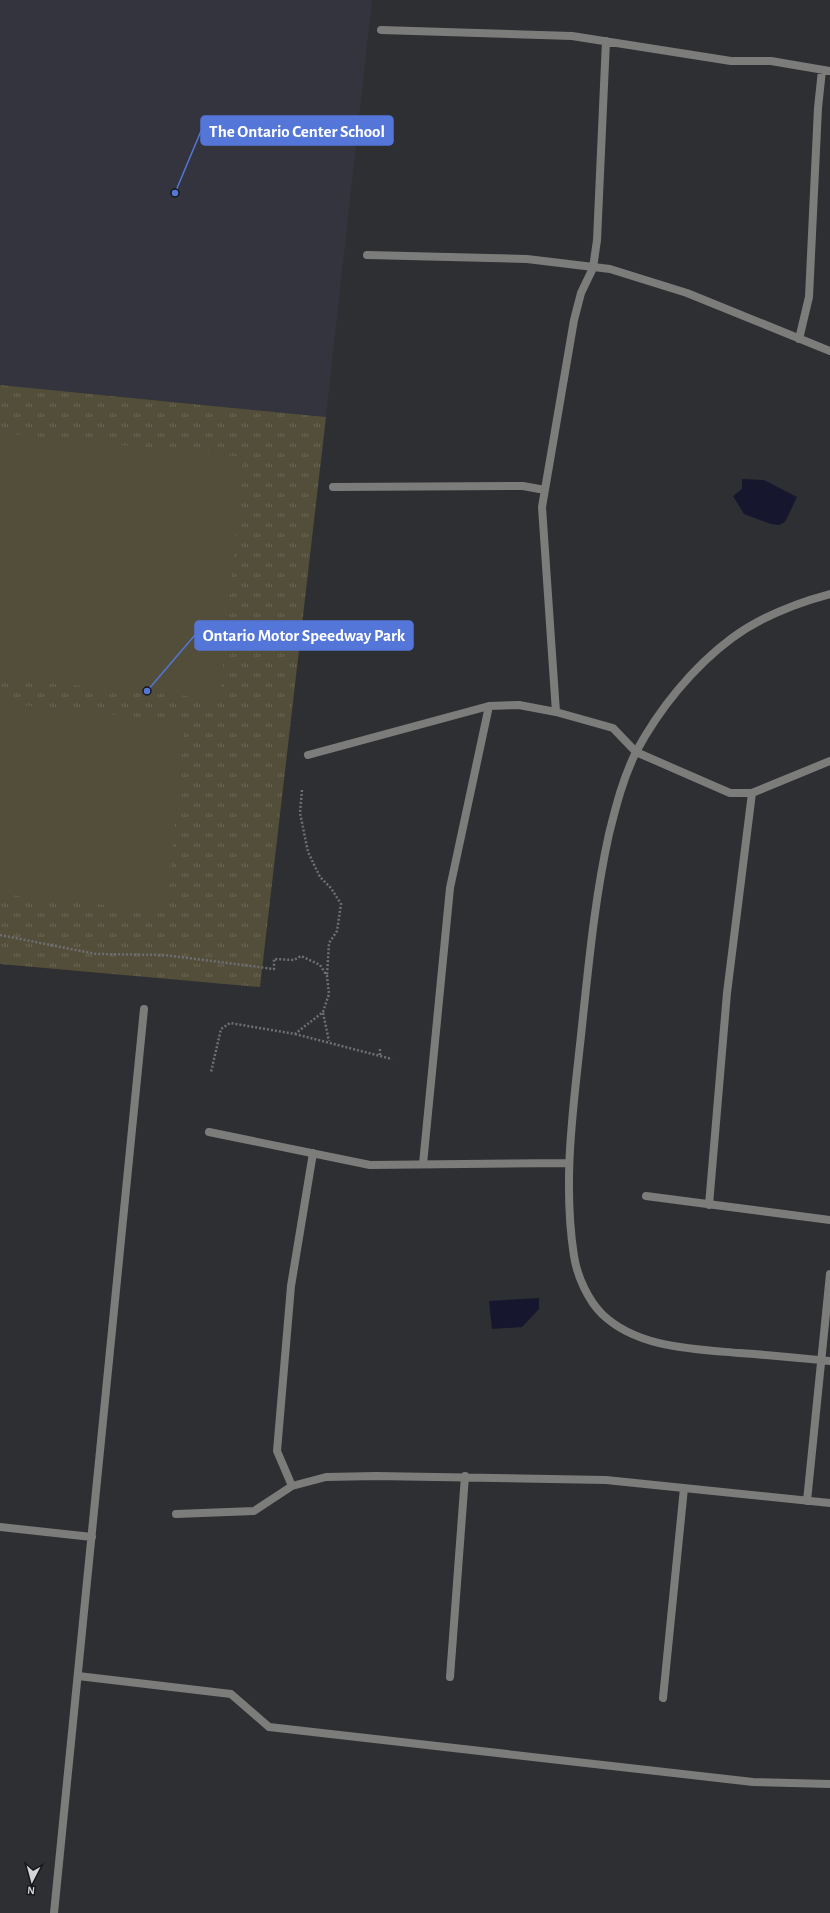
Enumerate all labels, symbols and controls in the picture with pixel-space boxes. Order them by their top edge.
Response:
callout: The Ontario Center School [201,116,393,145]
text: The Ontario Center School [209,123,385,140]
callout: Ontario Motor Speedway Park [195,621,413,650]
text: Ontario Motor Speedway Park [203,627,406,645]
north arrow [12,1861,52,1901]
text: N [27,1885,35,1896]

